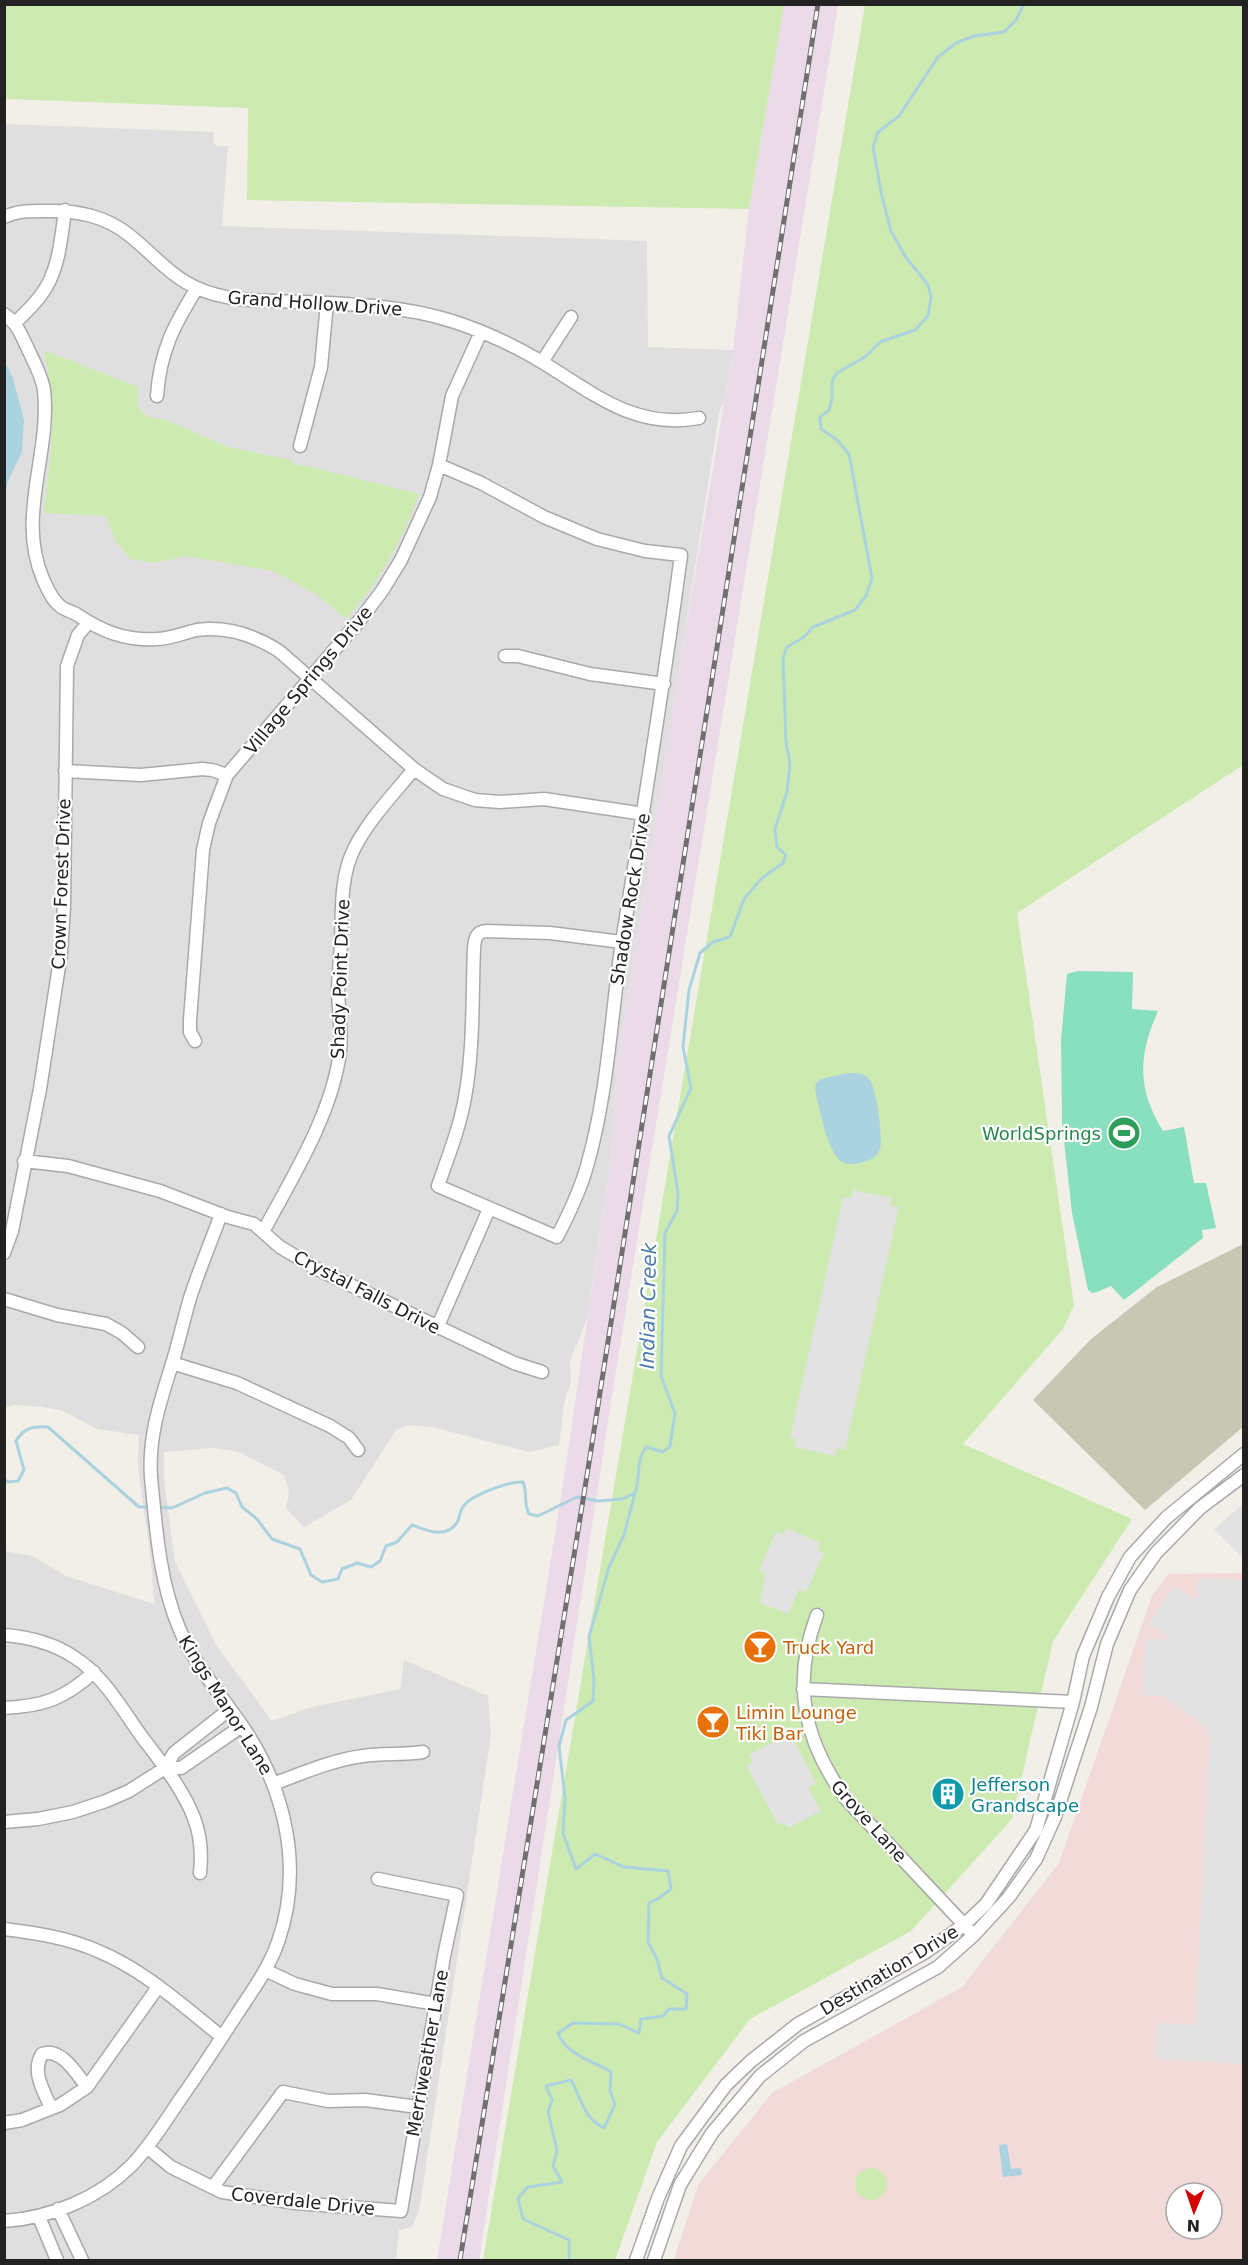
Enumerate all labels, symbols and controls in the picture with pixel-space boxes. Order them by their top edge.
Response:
street label: Grand Hollow Drive [227,286,403,320]
street label: Village Springs Drive [240,601,376,759]
street label: Crown Forest Drive [48,798,74,970]
street label: Shadow Rock Drive [606,812,654,986]
street label: Shady Point Drive [327,899,353,1059]
sports icon: WorldSprings [1106,1115,1142,1151]
place label: WorldSprings [982,1123,1101,1144]
water label: Indian Creek [635,1241,661,1369]
street label: Crystal Falls Drive [290,1246,444,1338]
bar icon: Truck Yard [742,1629,778,1665]
street label: Kings Manor Lane [175,1631,277,1779]
place label: Truck Yard [782,1637,874,1658]
place label: Limin Lounge Tiki Bar [735,1702,857,1744]
bar icon: Limin Lounge Tiki Bar [695,1704,731,1740]
place label: Jefferson Grandscape [970,1774,1079,1816]
street label: Grove Lane [827,1776,911,1866]
building icon: Jefferson Grandscape [930,1776,966,1812]
street label: Destination Drive [816,1921,962,2019]
street label: Merriweather Lane [402,1968,452,2138]
north arrow [1164,2181,1224,2241]
street label: Coverdale Drive [230,2183,376,2219]
text: N [1186,2216,1201,2235]

